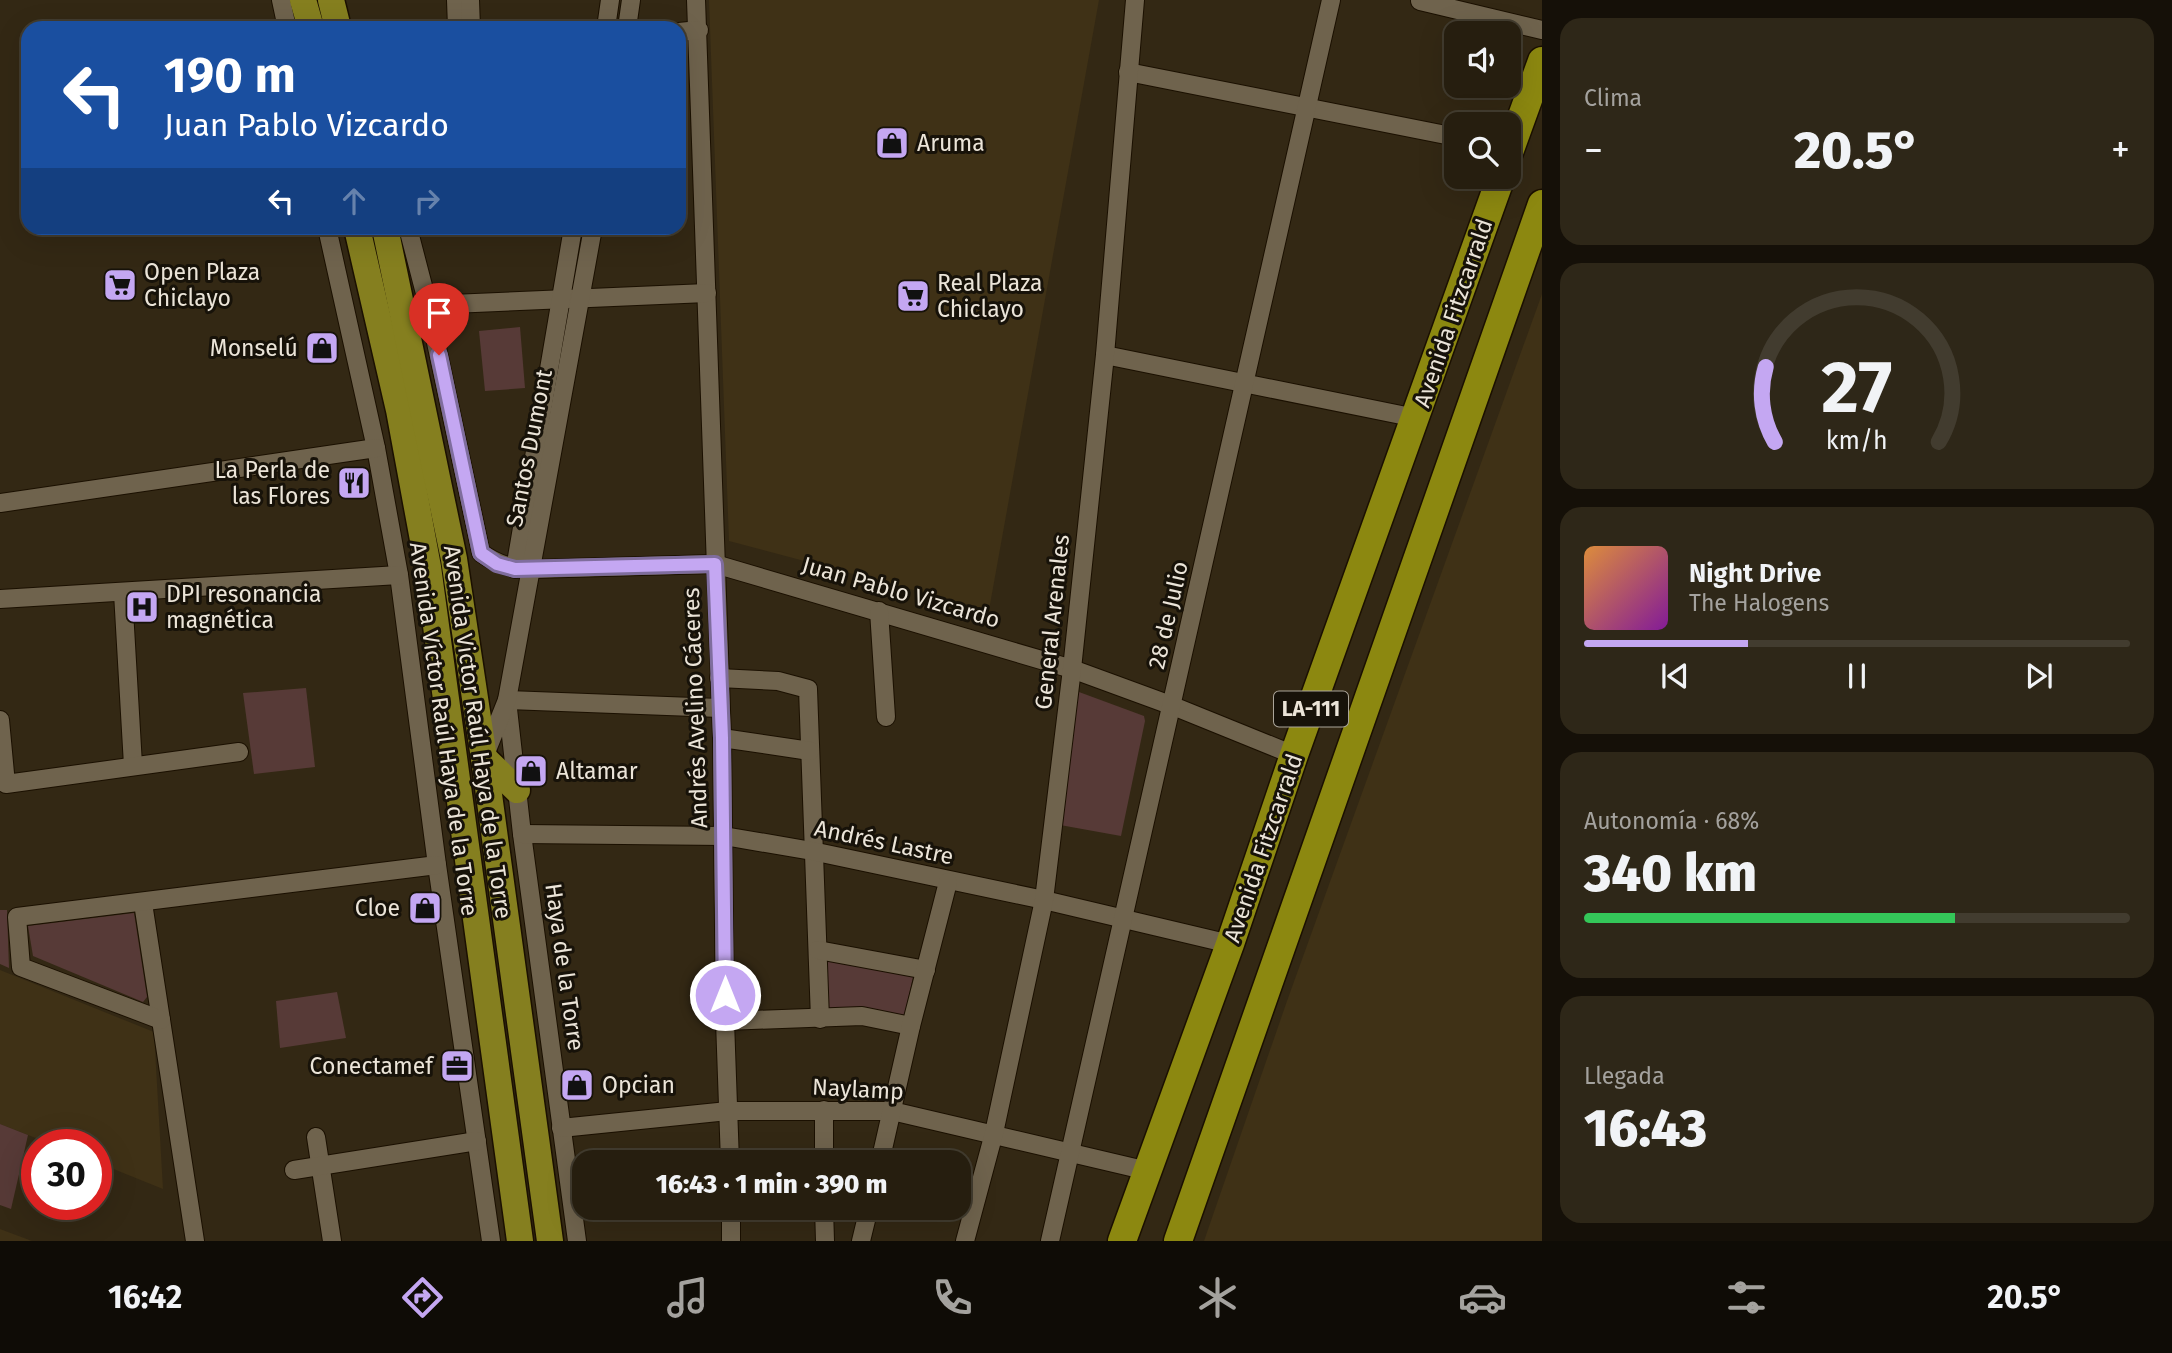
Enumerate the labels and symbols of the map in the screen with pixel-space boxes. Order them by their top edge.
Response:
shop icon: Aruma [873,124,911,162]
place label: Aruma [917,129,985,157]
street label: Avenida Fitzcarrald [1408,215,1498,411]
place label: Open Plaza Chiclayo [144,258,260,312]
supermarket icon: Open Plaza Chiclayo [101,266,139,304]
place label: Real Plaza Chiclayo [937,269,1042,323]
supermarket icon: Real Plaza Chiclayo [894,277,932,315]
pin [409,283,469,355]
shop icon: Monselú [303,329,341,367]
place label: Monselú [210,334,298,362]
street label: Santos Dumont [500,366,558,529]
place label: La Perla de las Flores [215,456,330,510]
restaurant icon: La Perla de las Flores [335,464,373,502]
street label: General Arenales [1029,533,1075,711]
street label: Avenida Víctor Raúl Haya de la Torre [404,540,484,918]
street label: Avenida Victor Raúl Haya de la Torre [438,543,518,921]
street label: Juan Pablo Vizcardo [799,550,1003,634]
street label: 28 de Julio [1142,558,1194,672]
place label: DPI resonancia magnética [166,580,321,634]
street label: Andrés Avelino Cáceres [677,587,713,829]
hospital icon: DPI resonancia magnética [123,588,161,626]
road number: LA-111 [1274,692,1348,726]
street label: Avenida Fitzcarrald [1218,750,1308,946]
shop icon: Altamar [512,752,550,790]
place label: Altamar [556,757,638,785]
street label: Andrés Lastre [812,814,956,870]
street label: Haya de la Torre [539,882,591,1052]
shop icon: Cloe [406,889,444,927]
place label: Cloe [355,894,400,922]
position arrow [688,958,762,1032]
office icon: Conectamef [438,1047,476,1085]
place label: Conectamef [310,1052,435,1080]
shop icon: Opcian [558,1066,596,1104]
place label: Opcian [602,1071,675,1099]
street label: Naylamp [811,1073,905,1105]
speed limit sign: 30 [21,1129,112,1220]

